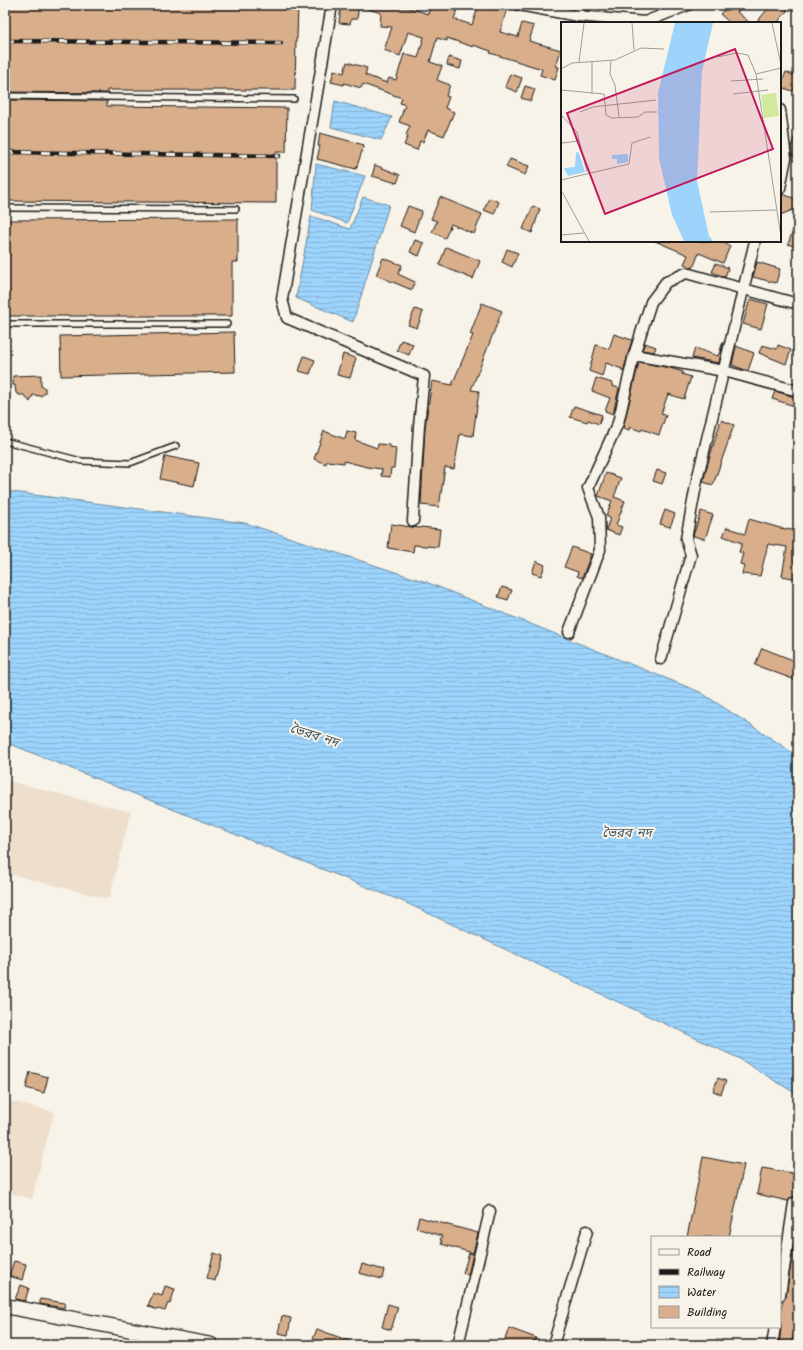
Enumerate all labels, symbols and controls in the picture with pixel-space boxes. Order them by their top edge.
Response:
inset map [561,22,781,242]
water label: ভৈরব নদ [287,718,343,755]
water label: ভৈরব নদ [602,823,655,844]
legend [651,1236,781,1328]
text: Road [687,1243,712,1262]
text: Railway [687,1263,725,1282]
text: Water [687,1283,717,1302]
text: Building [687,1303,727,1322]

